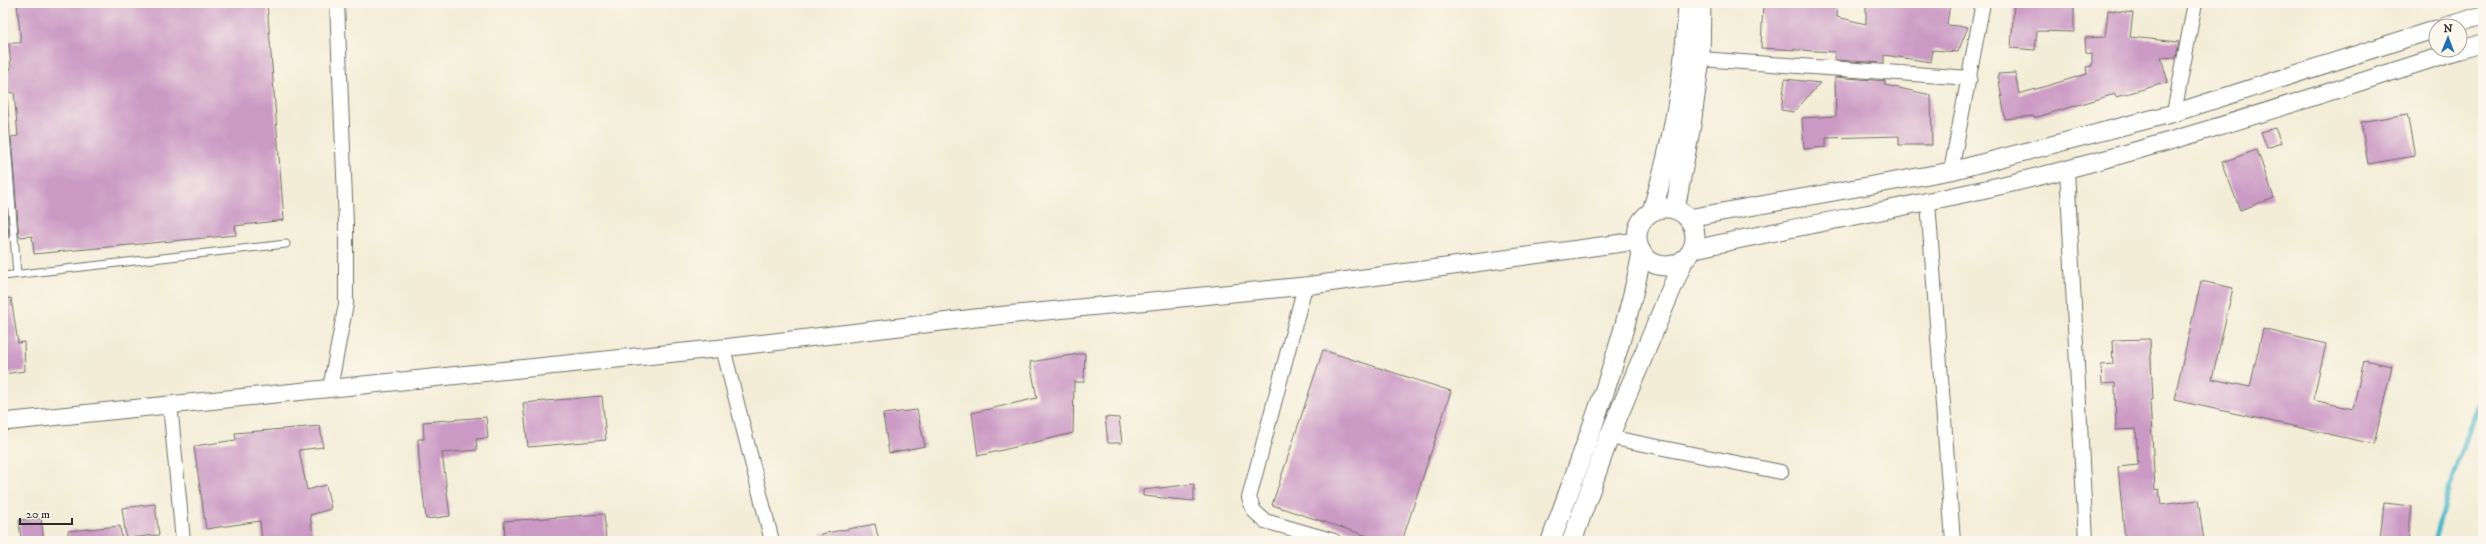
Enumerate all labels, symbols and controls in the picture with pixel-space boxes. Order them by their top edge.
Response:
north arrow [2428,18,2468,58]
text: N [2444,22,2453,36]
scale bar [20,500,72,526]
text: 20 m [26,507,50,522]

